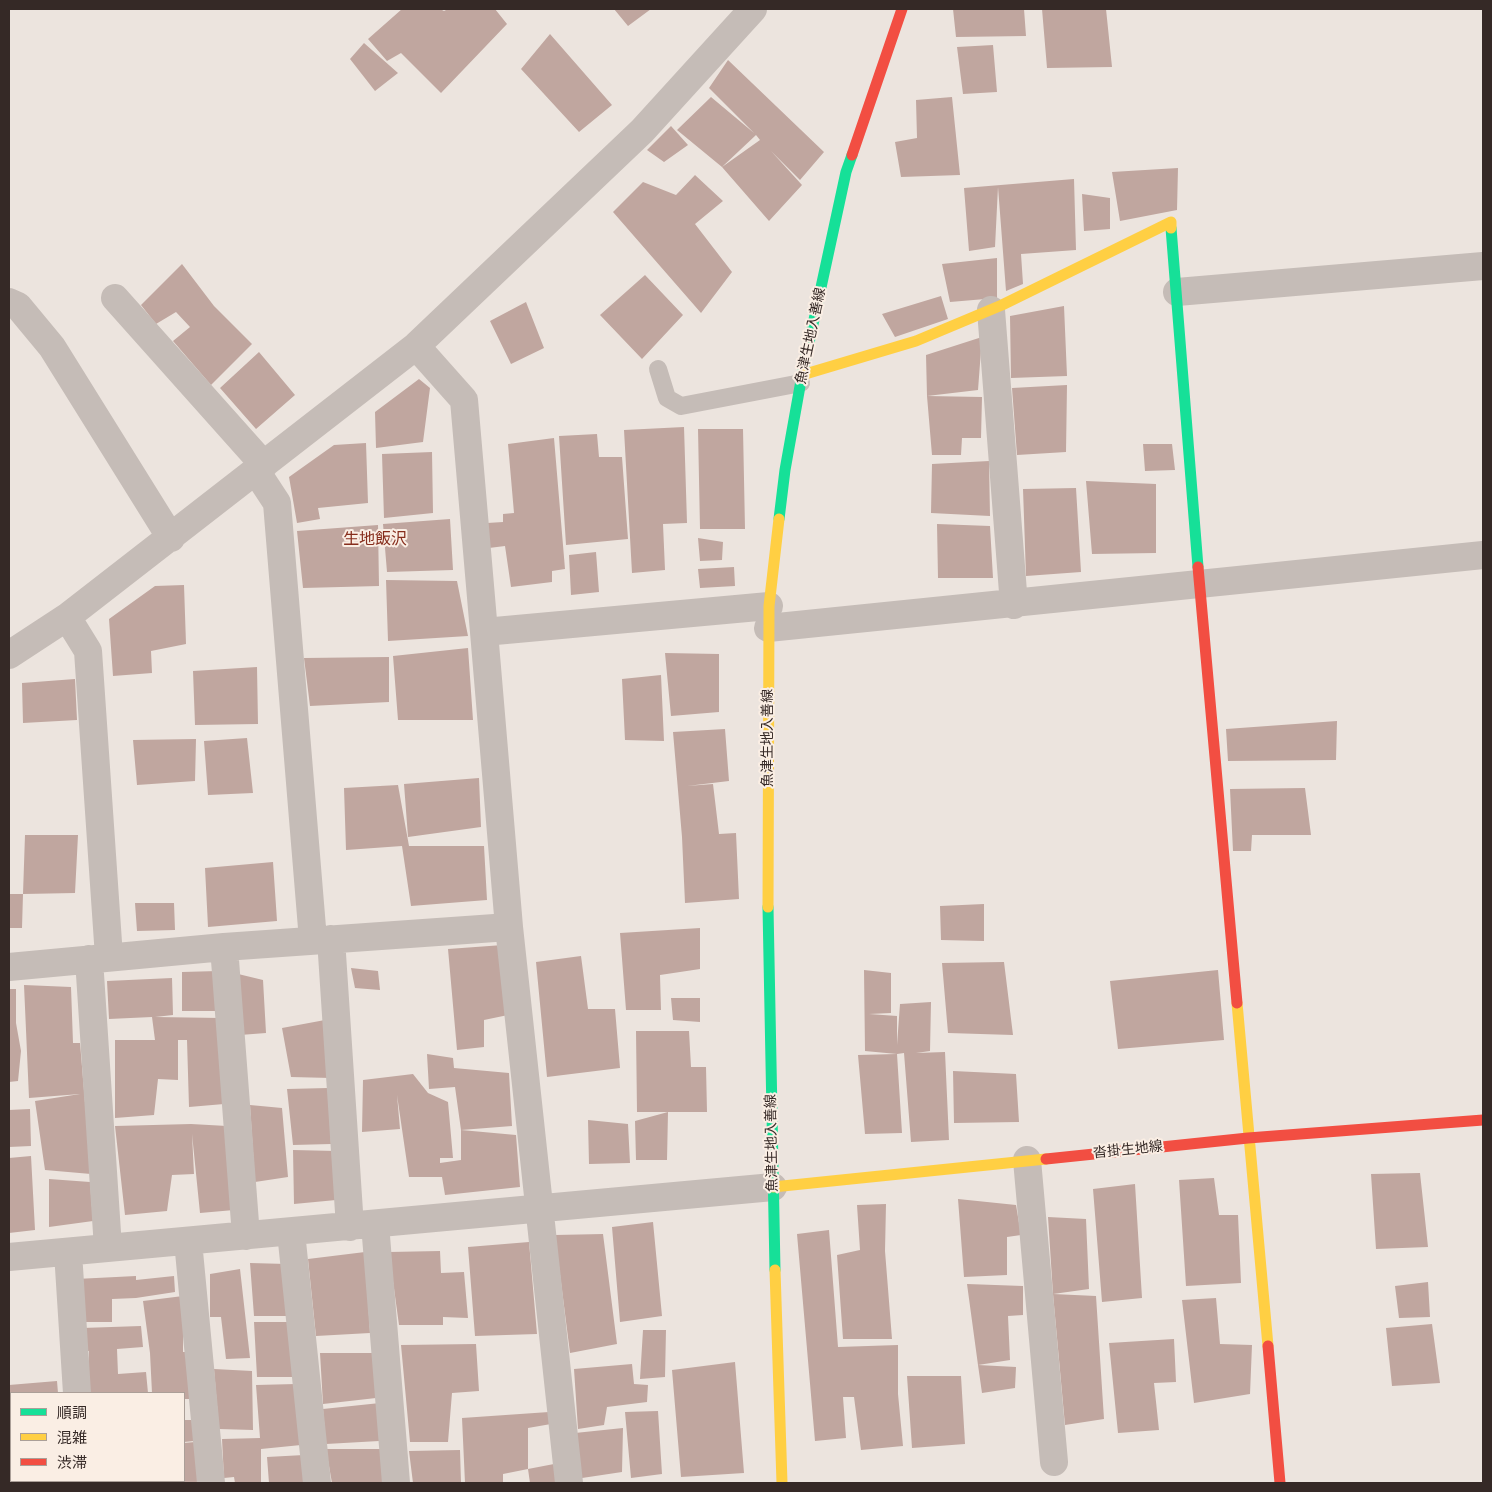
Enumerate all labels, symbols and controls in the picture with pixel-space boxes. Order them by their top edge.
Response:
street label: 魚津生地入善線 [793,286,829,386]
district label: 生地飯沢 [343,530,407,550]
street label: 魚津生地入善線 [760,689,776,787]
street label: 魚津生地入善線 [763,1094,781,1192]
street label: 沓掛生地線 [1092,1138,1164,1162]
legend [10,1392,185,1482]
text: 順調 [57,1402,87,1423]
text: 混雑 [57,1427,87,1448]
text: 渋滞 [57,1452,87,1473]

